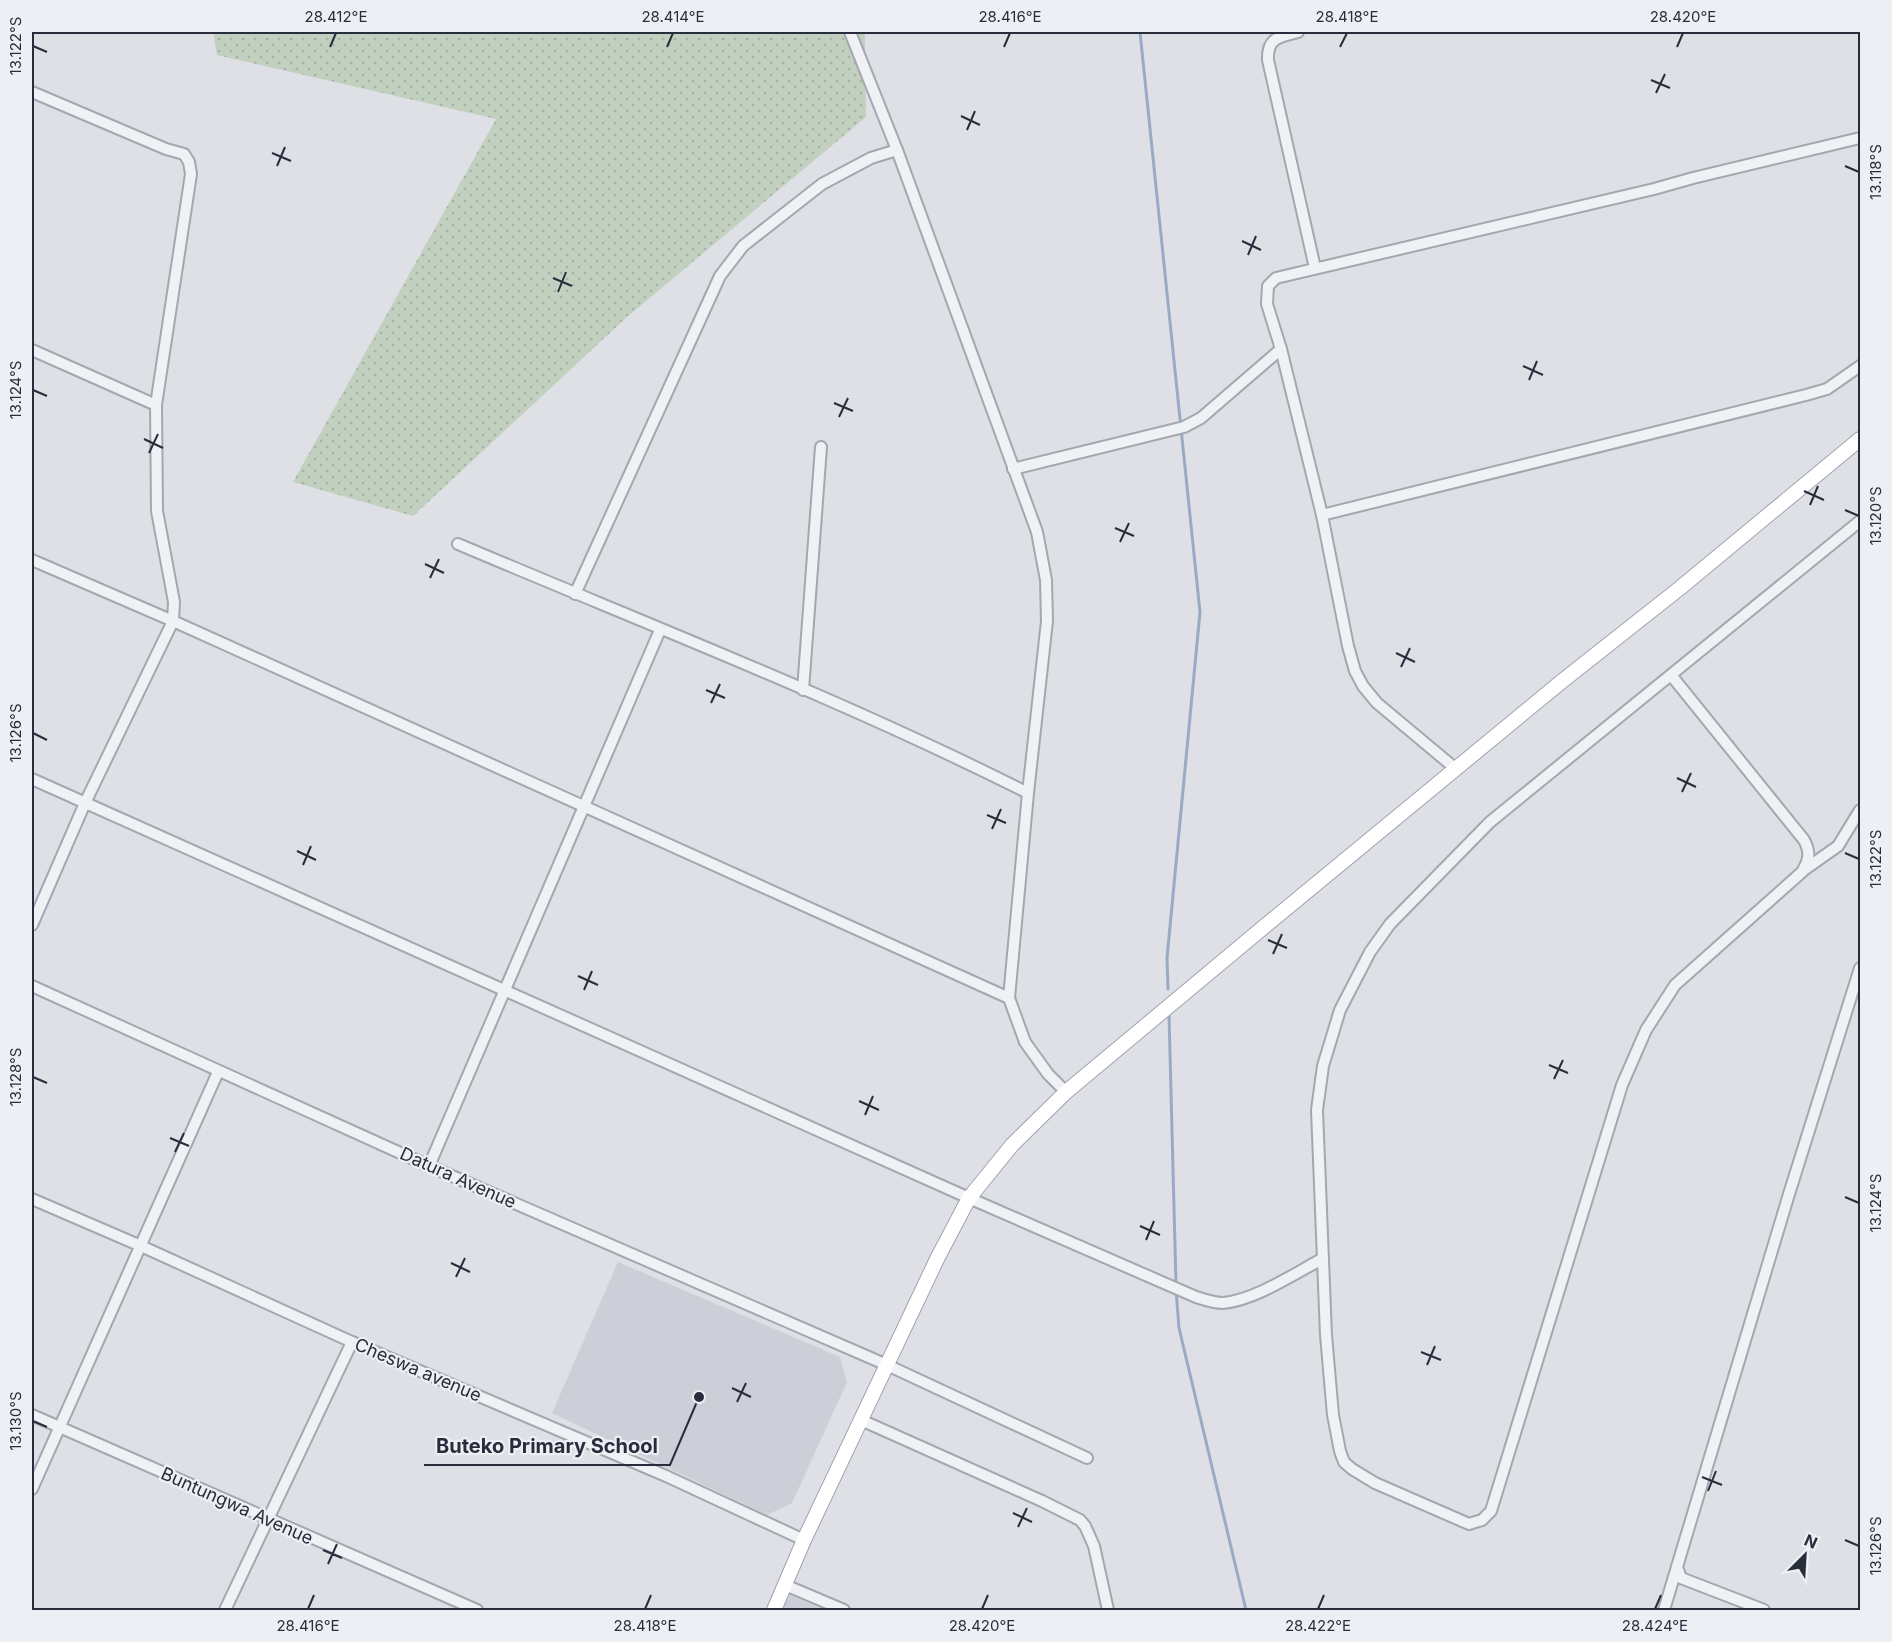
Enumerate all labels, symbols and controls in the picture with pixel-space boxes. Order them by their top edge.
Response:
text: 28.412°E [305,7,367,26]
text: 28.414°E [641,7,705,26]
text: 28.416°E [978,7,1042,26]
text: 28.418°E [1316,7,1378,26]
text: 28.420°E [1650,7,1716,26]
text: 13.122°S [6,17,25,75]
text: 13.118°S [1866,144,1885,200]
text: 13.124°S [6,361,25,419]
text: 13.120°S [1866,486,1885,546]
text: 13.126°S [6,703,25,763]
text: 13.122°S [1866,830,1885,888]
text: 13.128°S [6,1048,25,1106]
street label: Datura Avenue [397,1143,519,1213]
text: 13.124°S [1866,1174,1885,1232]
street label: Cheswa avenue [352,1333,485,1406]
text: 13.130°S [6,1391,25,1451]
callout: Buteko Primary School [424,1427,670,1465]
text: Buteko Primary School [436,1434,658,1458]
street label: Buntungwa Avenue [158,1463,317,1549]
text: 13.126°S [1866,1516,1885,1576]
north arrow [1775,1525,1835,1585]
text: N [1801,1530,1821,1553]
text: 28.416°E [276,1616,340,1635]
text: 28.418°E [614,1616,676,1635]
text: 28.420°E [949,1616,1015,1635]
text: 28.422°E [1285,1616,1351,1635]
text: 28.424°E [1622,1616,1688,1635]

